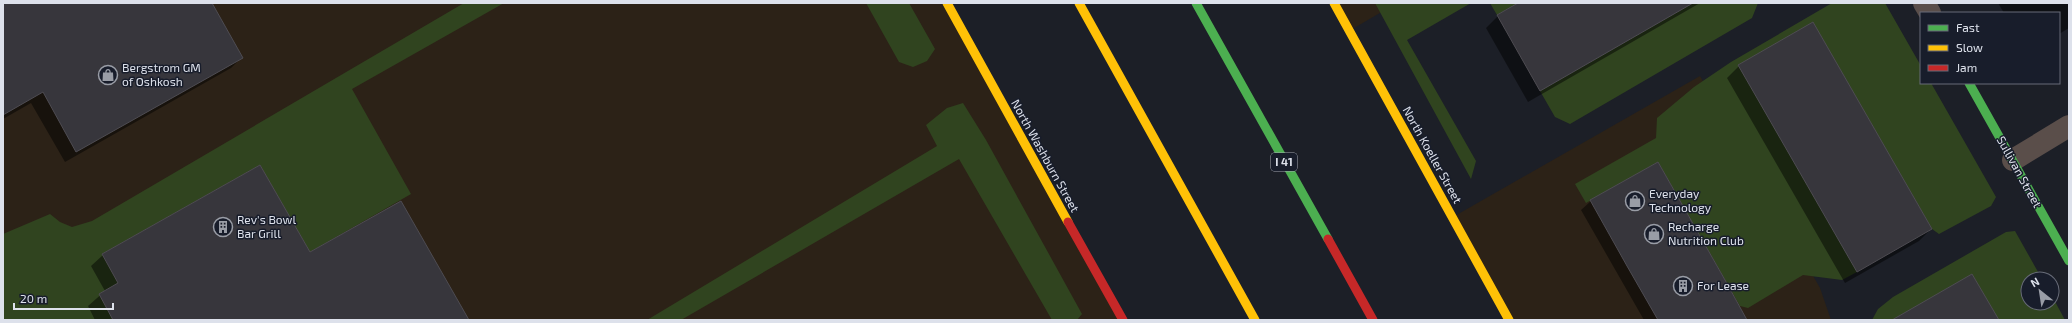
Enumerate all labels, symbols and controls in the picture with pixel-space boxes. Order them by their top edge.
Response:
legend [1920,12,2060,84]
text: Fast [1956,20,1980,34]
text: Slow [1956,40,1983,54]
place label: Bergstrom GM of Oshkosh [122,60,201,88]
text: Jam [1956,60,1977,74]
shop icon: Bergstrom GM of Oshkosh [97,64,119,86]
street label: North Washburn Street [1009,97,1083,215]
street label: North Koeller Street [1400,104,1466,206]
street label: Sullivan Street [1994,133,2045,210]
road number: I 41 [1271,153,1297,171]
place label: Everyday Technology [1649,186,1712,214]
shop icon: Everyday Technology [1624,190,1646,212]
place label: Rev's Bowl Bar Grill [237,212,297,240]
building icon: Rev's Bowl Bar Grill [212,216,234,238]
place label: Recharge Nutrition Club [1668,219,1744,247]
shop icon: Recharge Nutrition Club [1643,223,1665,245]
north arrow [2020,271,2060,311]
text: N [2028,274,2041,290]
building icon: For Lease [1672,275,1694,297]
place label: For Lease [1697,278,1749,292]
scale bar [14,285,113,311]
text: 20 m [20,291,47,305]

